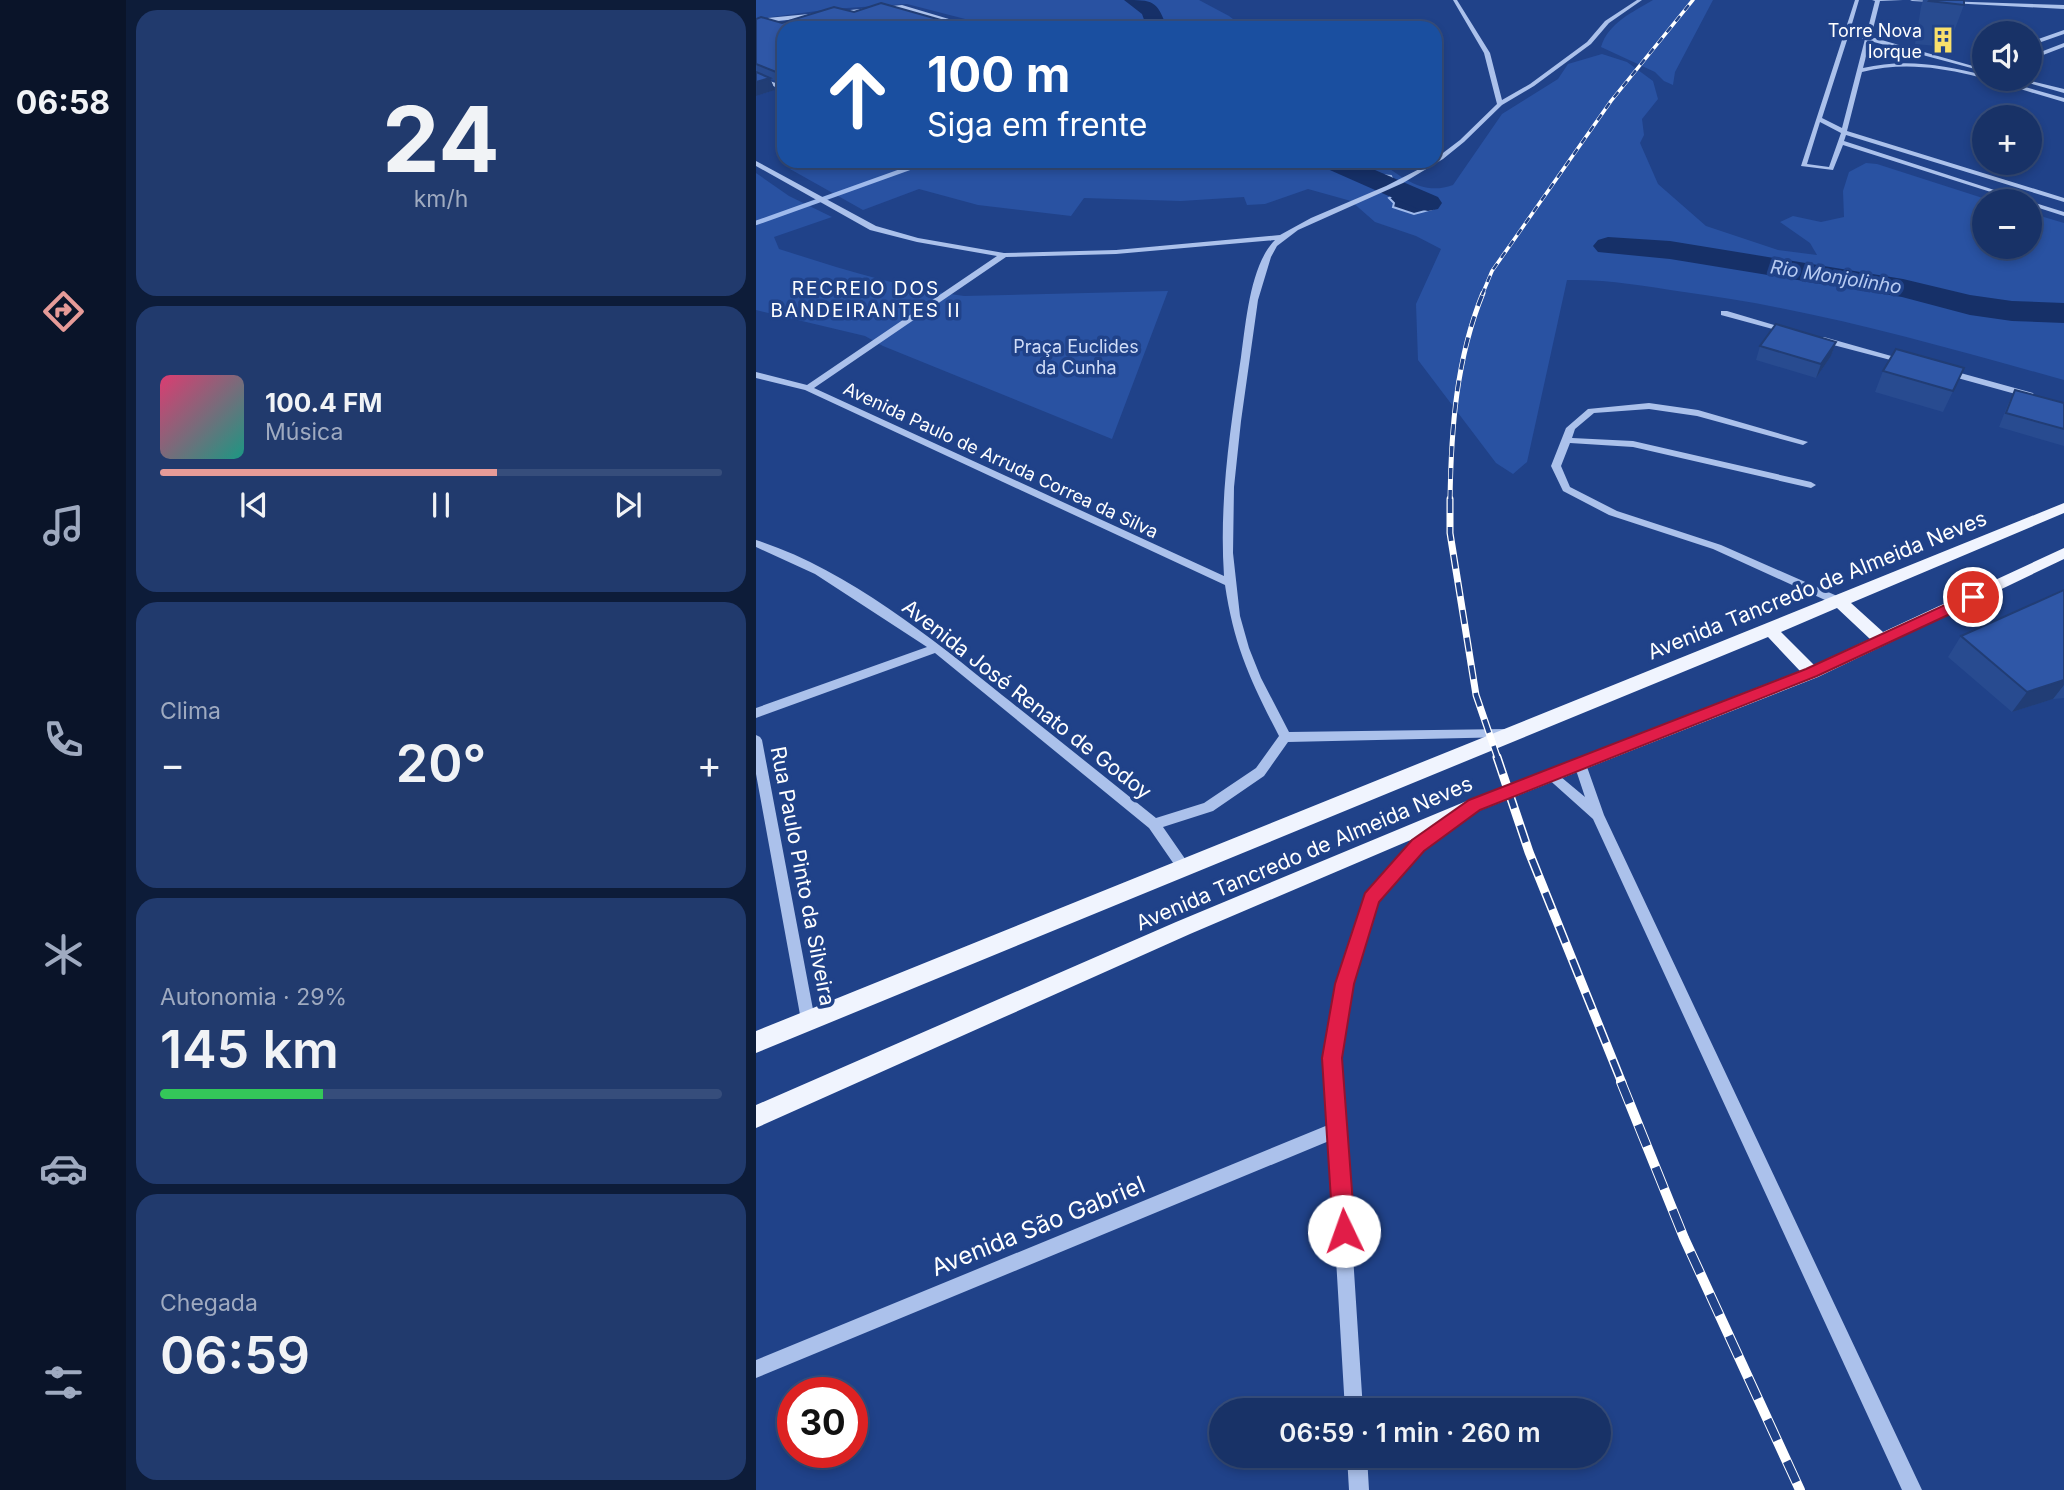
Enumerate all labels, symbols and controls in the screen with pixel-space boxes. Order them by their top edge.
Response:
place label: Torre Nova Iorque [1828,20,1922,62]
map controls [1972,21,2042,259]
button: sound [1972,21,2042,91]
building icon: Torre Nova Iorque [1928,25,1958,55]
text: 100 m [927,45,1071,104]
icon: ahead [812,49,903,140]
text: 06:58 [16,83,110,122]
text: 24 [382,84,500,194]
text: Siga em frente [927,105,1147,144]
button: + [1972,105,2042,175]
text: km/h [414,185,468,213]
button: − [1972,189,2042,259]
water label: Rio Monjolinho [1769,255,1903,299]
district label: RECREIO DOS BANDEIRANTES II [770,277,962,322]
icon: directions [39,287,88,336]
park label: Praça Euclides da Cunha [1013,336,1139,378]
street label: Avenida Paulo de Arruda Correa da Silva [840,378,1162,542]
text: 100.4 FM [265,387,382,418]
text: Música [265,418,343,446]
icon: previous [235,486,273,524]
icon: pause [422,486,460,524]
icon: next [609,486,647,524]
icon: music [39,501,88,550]
street label: Avenida Tancredo de Almeida Neves [1644,505,1990,665]
pin [1943,567,2003,627]
icon: arrive [1954,578,1992,616]
street label: Avenida José Renato de Godoy [897,594,1157,804]
text: Clima [160,697,221,725]
icon: phone [39,715,88,764]
text: 20° [396,732,486,795]
text: − [160,741,185,787]
text: + [697,741,722,787]
street label: Rua Paulo Pinto da Silveira [766,744,840,1008]
street label: Avenida Tancredo de Almeida Neves [1132,771,1476,935]
icon: climate [39,930,88,979]
text: Autonomia · 29% [160,983,347,1011]
text: 145 km [160,1018,339,1081]
icon: car [39,1144,88,1193]
street label: Avenida São Gabriel [927,1170,1149,1282]
position arrow [1307,1194,1381,1268]
text: Chegada [160,1289,258,1317]
text: 06:59 [160,1324,310,1387]
icon: filters [39,1358,88,1407]
speed limit sign: 30 [777,1377,868,1468]
text: 06:59 · 1 min · 260 m [1279,1417,1541,1448]

